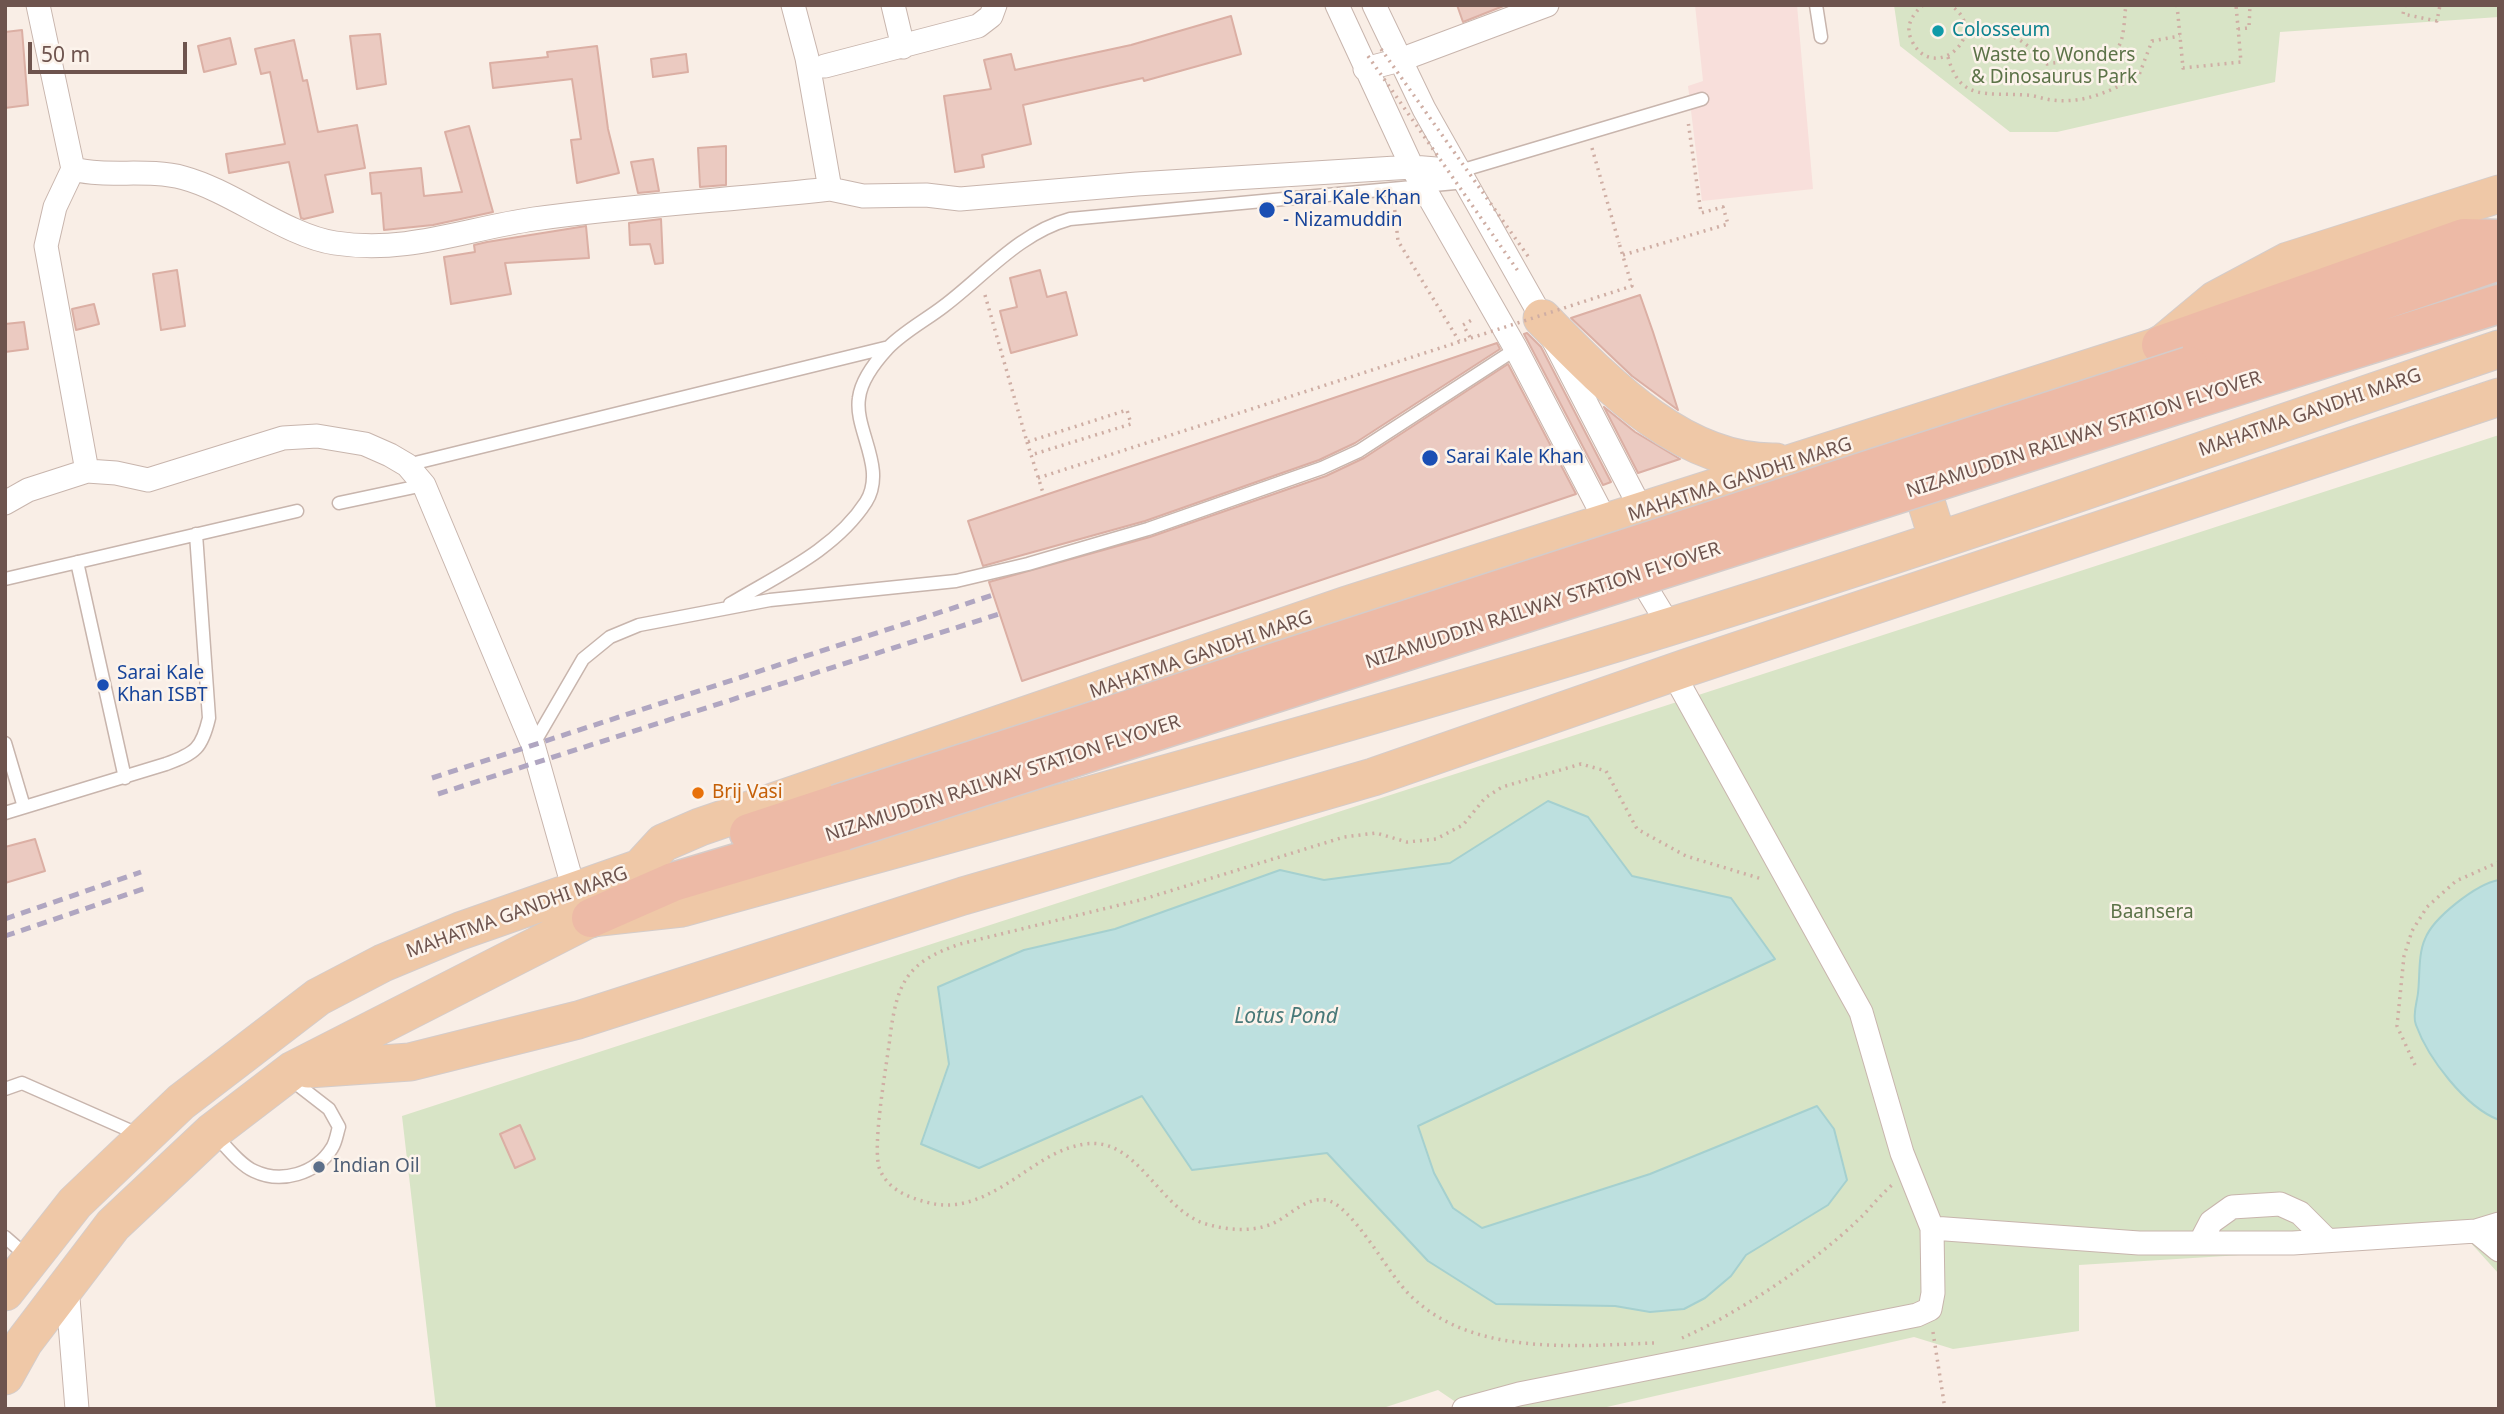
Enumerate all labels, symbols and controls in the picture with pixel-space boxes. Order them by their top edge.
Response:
place label: Colosseum [1952,20,2050,42]
marker: Colosseum [1930,23,1946,39]
scale bar [32,28,191,72]
text: 50 m [41,40,90,68]
park label: Waste to Wonders & Dinosaurus Park [1971,45,2137,89]
place label: Sarai Kale Khan - Nizamuddin [1283,188,1421,232]
marker: Sarai Kale Khan - Nizamuddin [1257,200,1277,220]
street label: MAHATMA GANDHI MARG [2196,364,2424,462]
street label: NIZAMUDDIN RAILWAY STATION FLYOVER [1904,367,2264,503]
street label: MAHATMA GANDHI MARG [1625,433,1855,527]
place label: Sarai Kale Khan [1446,447,1584,469]
marker: Sarai Kale Khan [1420,448,1440,468]
street label: NIZAMUDDIN RAILWAY STATION FLYOVER [1363,538,1723,674]
street label: MAHATMA GANDHI MARG [1087,606,1315,704]
place label: Sarai Kale Khan ISBT [117,663,208,707]
marker: Sarai Kale Khan ISBT [95,677,111,693]
street label: NIZAMUDDIN RAILWAY STATION FLYOVER [823,711,1183,847]
place label: Brij Vasi [712,782,783,804]
marker: Brij Vasi [690,785,706,801]
street label: MAHATMA GANDHI MARG [403,862,631,964]
park label: Baansera [2110,902,2194,924]
water label: Lotus Pond [1234,1004,1338,1030]
place label: Indian Oil [333,1156,420,1178]
marker: Indian Oil [311,1159,327,1175]

